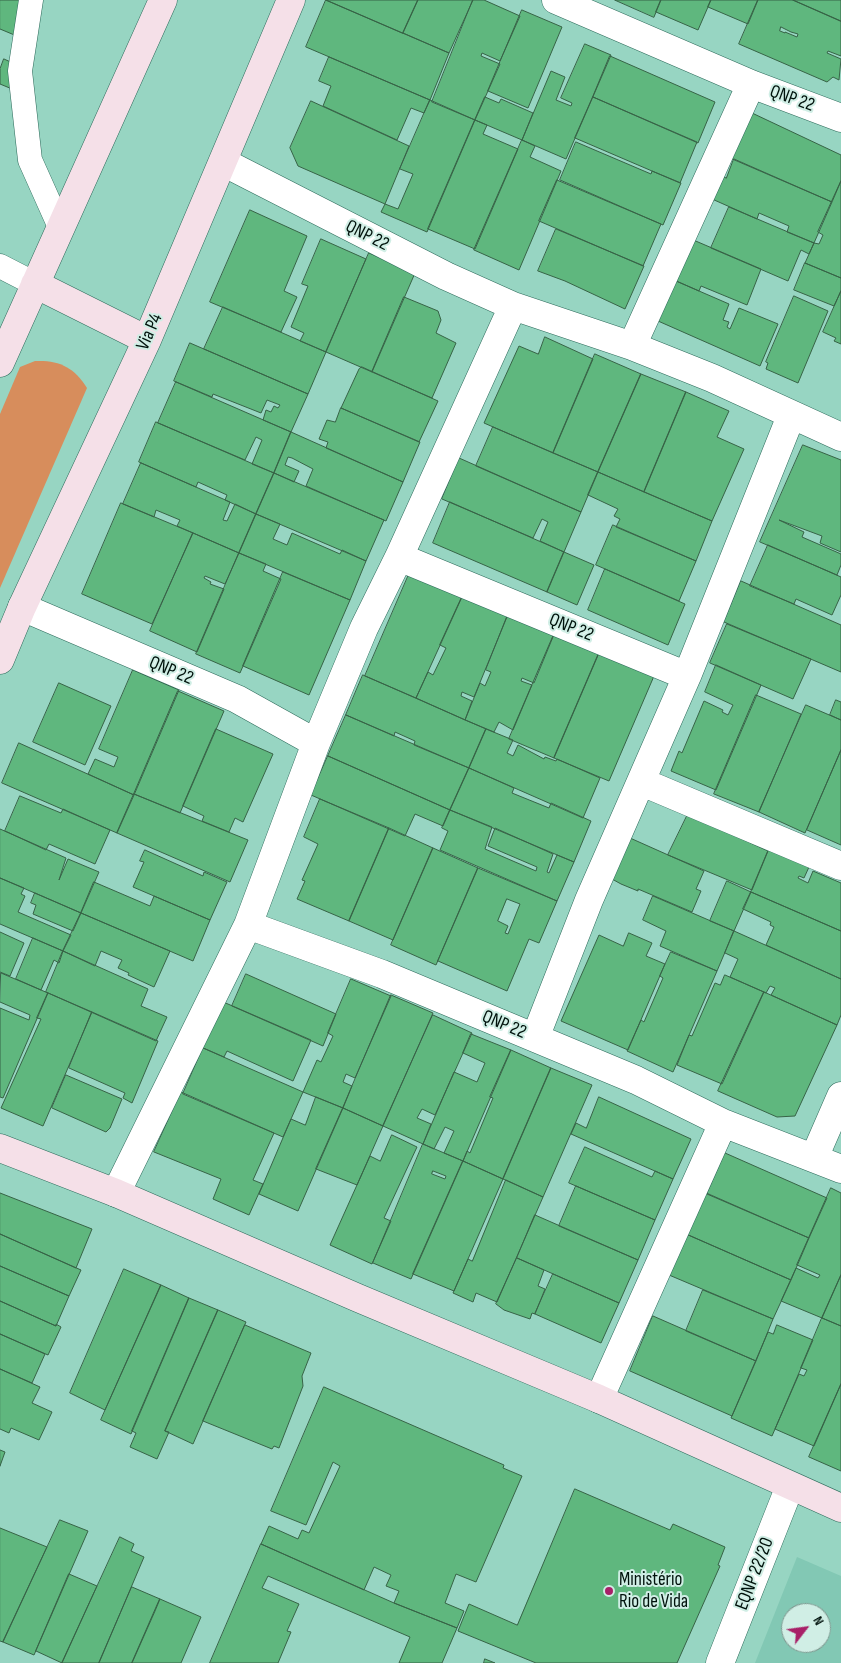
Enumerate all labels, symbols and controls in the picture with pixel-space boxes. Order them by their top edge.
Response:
street label: QNP 22 [767,80,817,118]
street label: QNP 22 [341,215,393,257]
street label: Via P4 [132,310,168,354]
street label: QNP 22 [546,609,596,647]
street label: QNP 22 [145,652,197,690]
street label: QNP 22 [478,1006,530,1044]
street label: EQNP 22/20 [731,1535,779,1613]
place label: Ministério Rio de Vida [619,1569,688,1613]
marker: Ministério Rio de Vida [603,1585,615,1597]
north arrow [781,1603,831,1653]
text: N [809,1613,828,1628]

